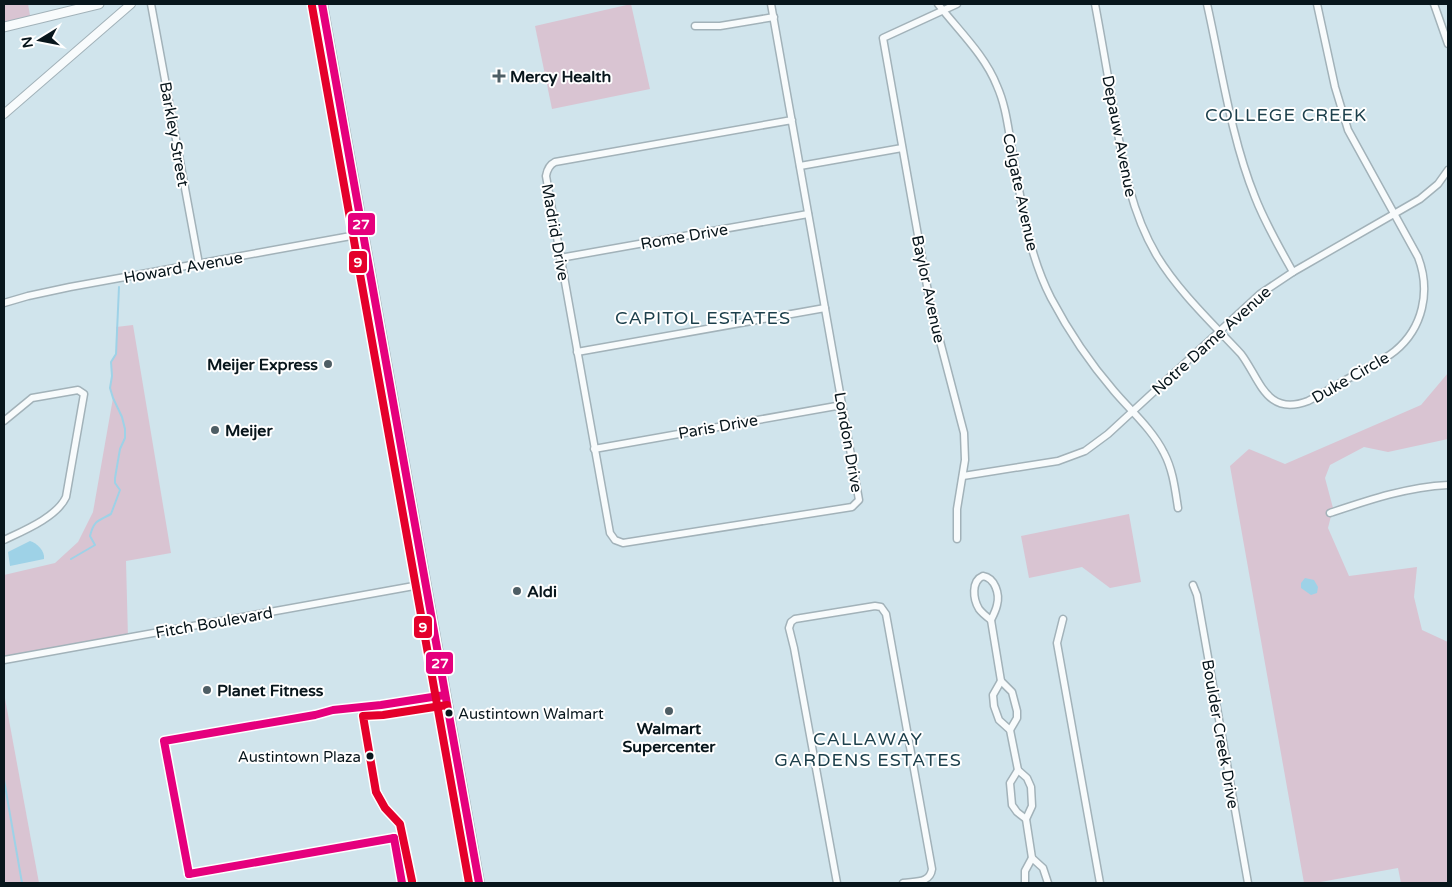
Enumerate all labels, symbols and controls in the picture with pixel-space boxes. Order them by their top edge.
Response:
north arrow [15,15,65,65]
text: N [18,35,37,49]
place label: Mercy Health [510,67,611,87]
marker: Mercy Health [492,69,506,83]
street label: Depauw Avenue [1097,74,1141,199]
street label: Barkley Street [155,80,193,188]
district label: COLLEGE CREEK [1205,104,1367,126]
street label: Colgate Avenue [998,131,1042,253]
street label: Madrid Drive [537,182,573,282]
line badge: 27 [347,212,376,236]
text: 27 [352,216,370,233]
street label: Rome Drive [639,219,729,255]
street label: Baylor Avenue [907,233,949,345]
street label: Howard Avenue [122,248,244,288]
line badge: 9 [348,250,368,274]
text: 9 [354,254,363,271]
street label: Notre Dame Avenue [1148,282,1275,400]
district label: CAPITOL ESTATES [615,307,791,329]
street label: Duke Circle [1308,348,1393,408]
place label: Meijer Express [207,355,318,375]
marker: Meijer Express [322,358,334,370]
street label: London Drive [829,390,867,494]
street label: Paris Drive [677,410,760,444]
place label: Meijer [225,421,273,441]
marker: Meijer [209,424,221,436]
place label: Aldi [527,582,557,602]
marker: Aldi [511,585,523,597]
street label: Fitch Boulevard [154,603,274,643]
line badge: 9 [413,615,433,639]
text: 9 [419,619,428,636]
line badge: 27 [425,651,454,675]
text: 27 [431,655,449,672]
street label: Boulder Creek Drive [1197,658,1243,810]
place label: Planet Fitness [217,681,324,701]
marker: Planet Fitness [201,684,213,696]
place label: Austintown Walmart [458,705,604,723]
marker: Walmart Supercenter [663,705,675,717]
marker: Austintown Walmart [444,708,454,718]
place label: Walmart Supercenter [623,719,716,757]
district label: CALLAWAY GARDENS ESTATES [774,728,962,771]
place label: Austintown Plaza [238,748,361,766]
marker: Austintown Plaza [365,751,375,761]

